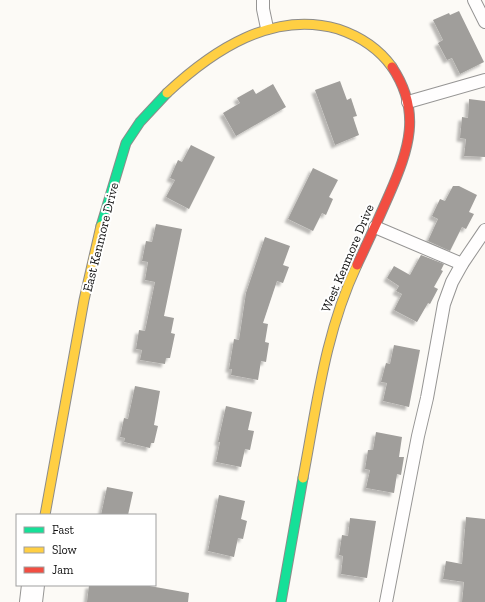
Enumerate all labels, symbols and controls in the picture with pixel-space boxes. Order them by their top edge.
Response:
street label: East Kenmore Drive [80,181,121,293]
street label: West Kenmore Drive [318,202,377,314]
legend [16,514,156,586]
text: Fast [52,523,75,537]
text: Slow [52,543,78,557]
text: Jam [52,563,74,577]

